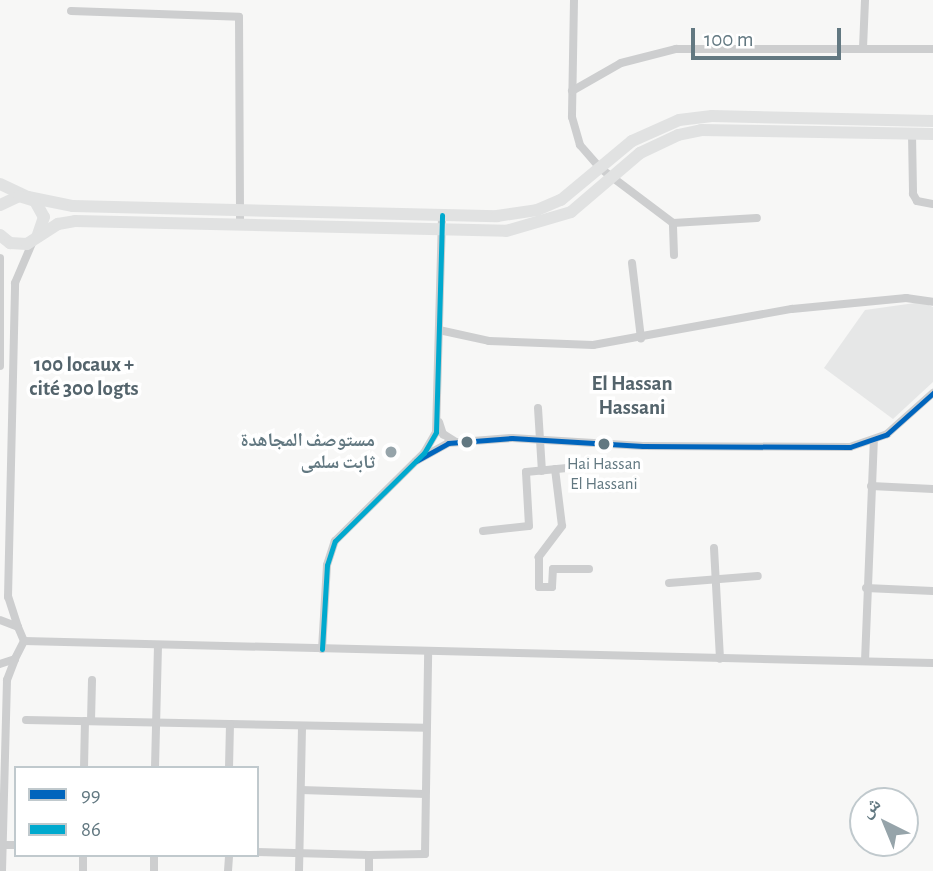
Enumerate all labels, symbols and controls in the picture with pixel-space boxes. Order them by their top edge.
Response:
scale bar [695,14,846,58]
text: 100 m [704,29,754,50]
district label: 100 locaux + cité 300 logts [29,352,139,402]
district label: El Hassan Hassani [591,371,673,421]
place label: مستوصف المجاهدة ثابت سلمى [240,430,375,474]
unlabelled marker [460,435,474,449]
marker: Hai Hassan El Hassani [597,437,611,451]
marker: مستوصف المجاهدة ثابت سلمى [381,442,401,462]
place label: Hai Hassan El Hassani [567,454,641,494]
legend [14,766,259,857]
text: 99 [81,784,101,805]
north arrow [849,787,919,857]
text: ش [857,794,885,822]
text: 86 [81,819,101,840]

